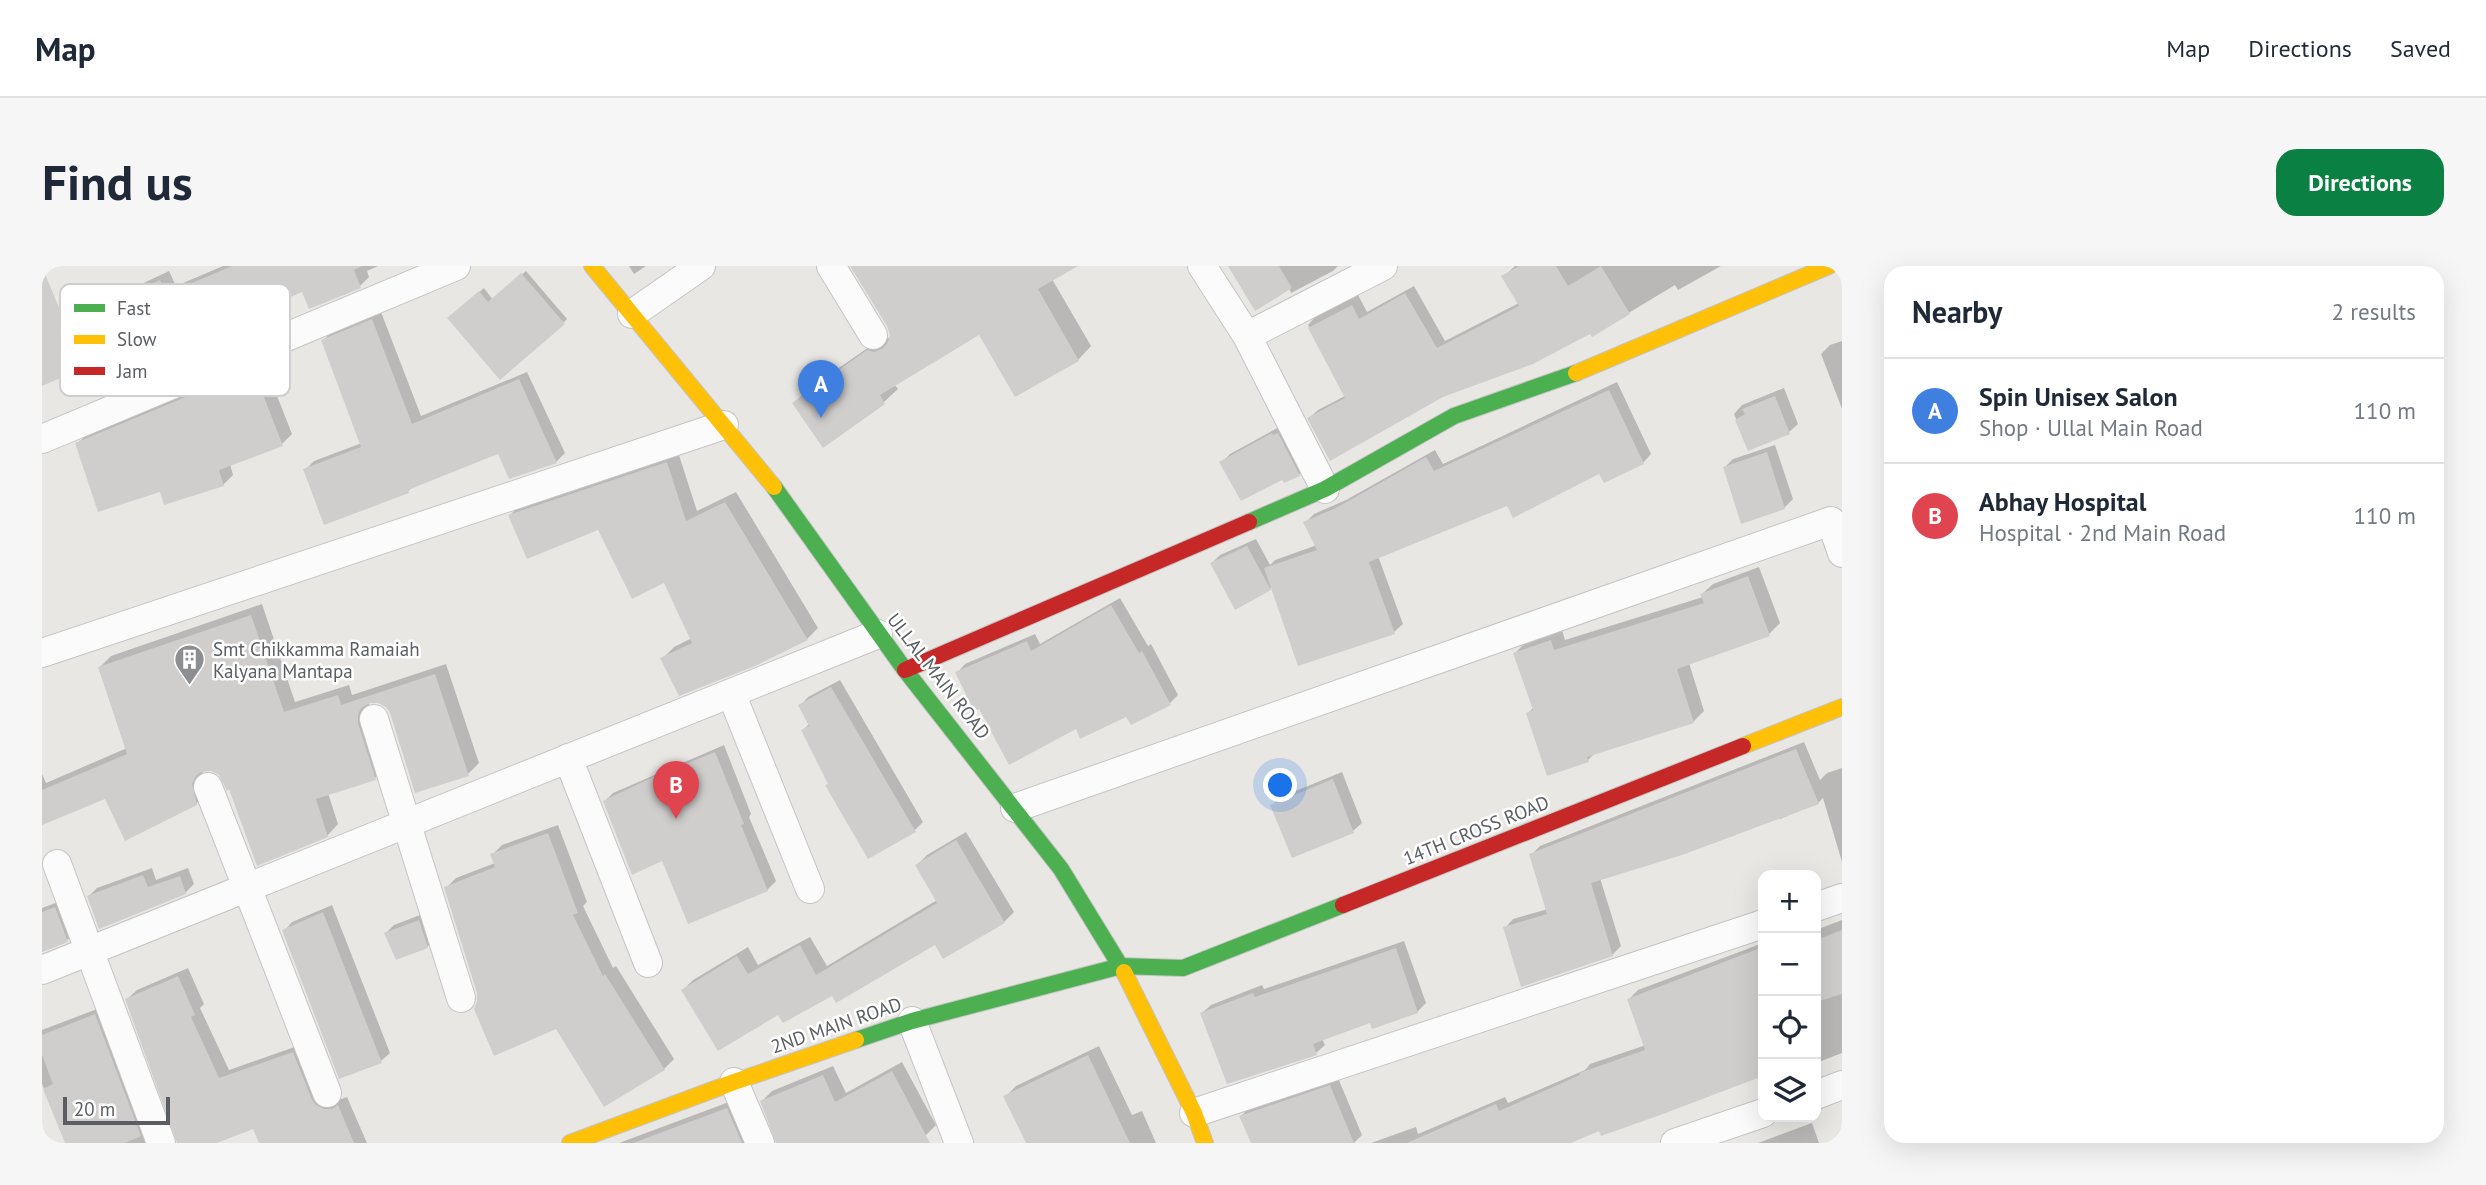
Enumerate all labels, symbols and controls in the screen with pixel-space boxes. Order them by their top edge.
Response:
text: Map [35,27,96,70]
text: Map [2166,33,2210,64]
text: Directions [2248,33,2352,64]
text: Saved [2390,33,2451,64]
button: Directions [2276,149,2444,216]
text: Find us [42,150,193,214]
legend [60,284,290,396]
text: Nearby [1912,292,2002,331]
text: Fast [117,296,151,320]
text: 2 results [2332,297,2416,326]
text: Slow [117,327,157,351]
text: Jam [116,359,147,383]
pin: A [798,360,844,418]
text: Spin Unisex Salon [1979,380,2178,413]
text: A [1928,396,1942,425]
text: 110 m [2354,396,2416,425]
text: Shop · Ullal Main Road [1979,413,2203,442]
text: Abhay Hospital [1979,485,2146,518]
text: B [1928,501,1942,530]
text: 110 m [2354,501,2416,530]
text: Hospital · 2nd Main Road [1979,518,2226,547]
street label: ULLAL MAIN ROAD [882,608,996,744]
place label: Smt Chikkamma Ramaiah Kalyana Mantapa [213,637,420,683]
building icon: Smt Chikkamma Ramaiah Kalyana Mantapa [173,643,207,687]
pin: B [653,761,699,819]
your location [1263,768,1297,802]
street label: 14TH CROSS ROAD [1400,790,1552,870]
map controls [1758,870,1821,1122]
button: + [1758,870,1821,933]
button: − [1758,933,1821,996]
street label: 2ND MAIN ROAD [767,991,905,1059]
button: locate [1758,996,1821,1059]
button: layers [1758,1059,1821,1122]
scale bar [63,1094,170,1126]
text: 20 m [74,1097,115,1121]

